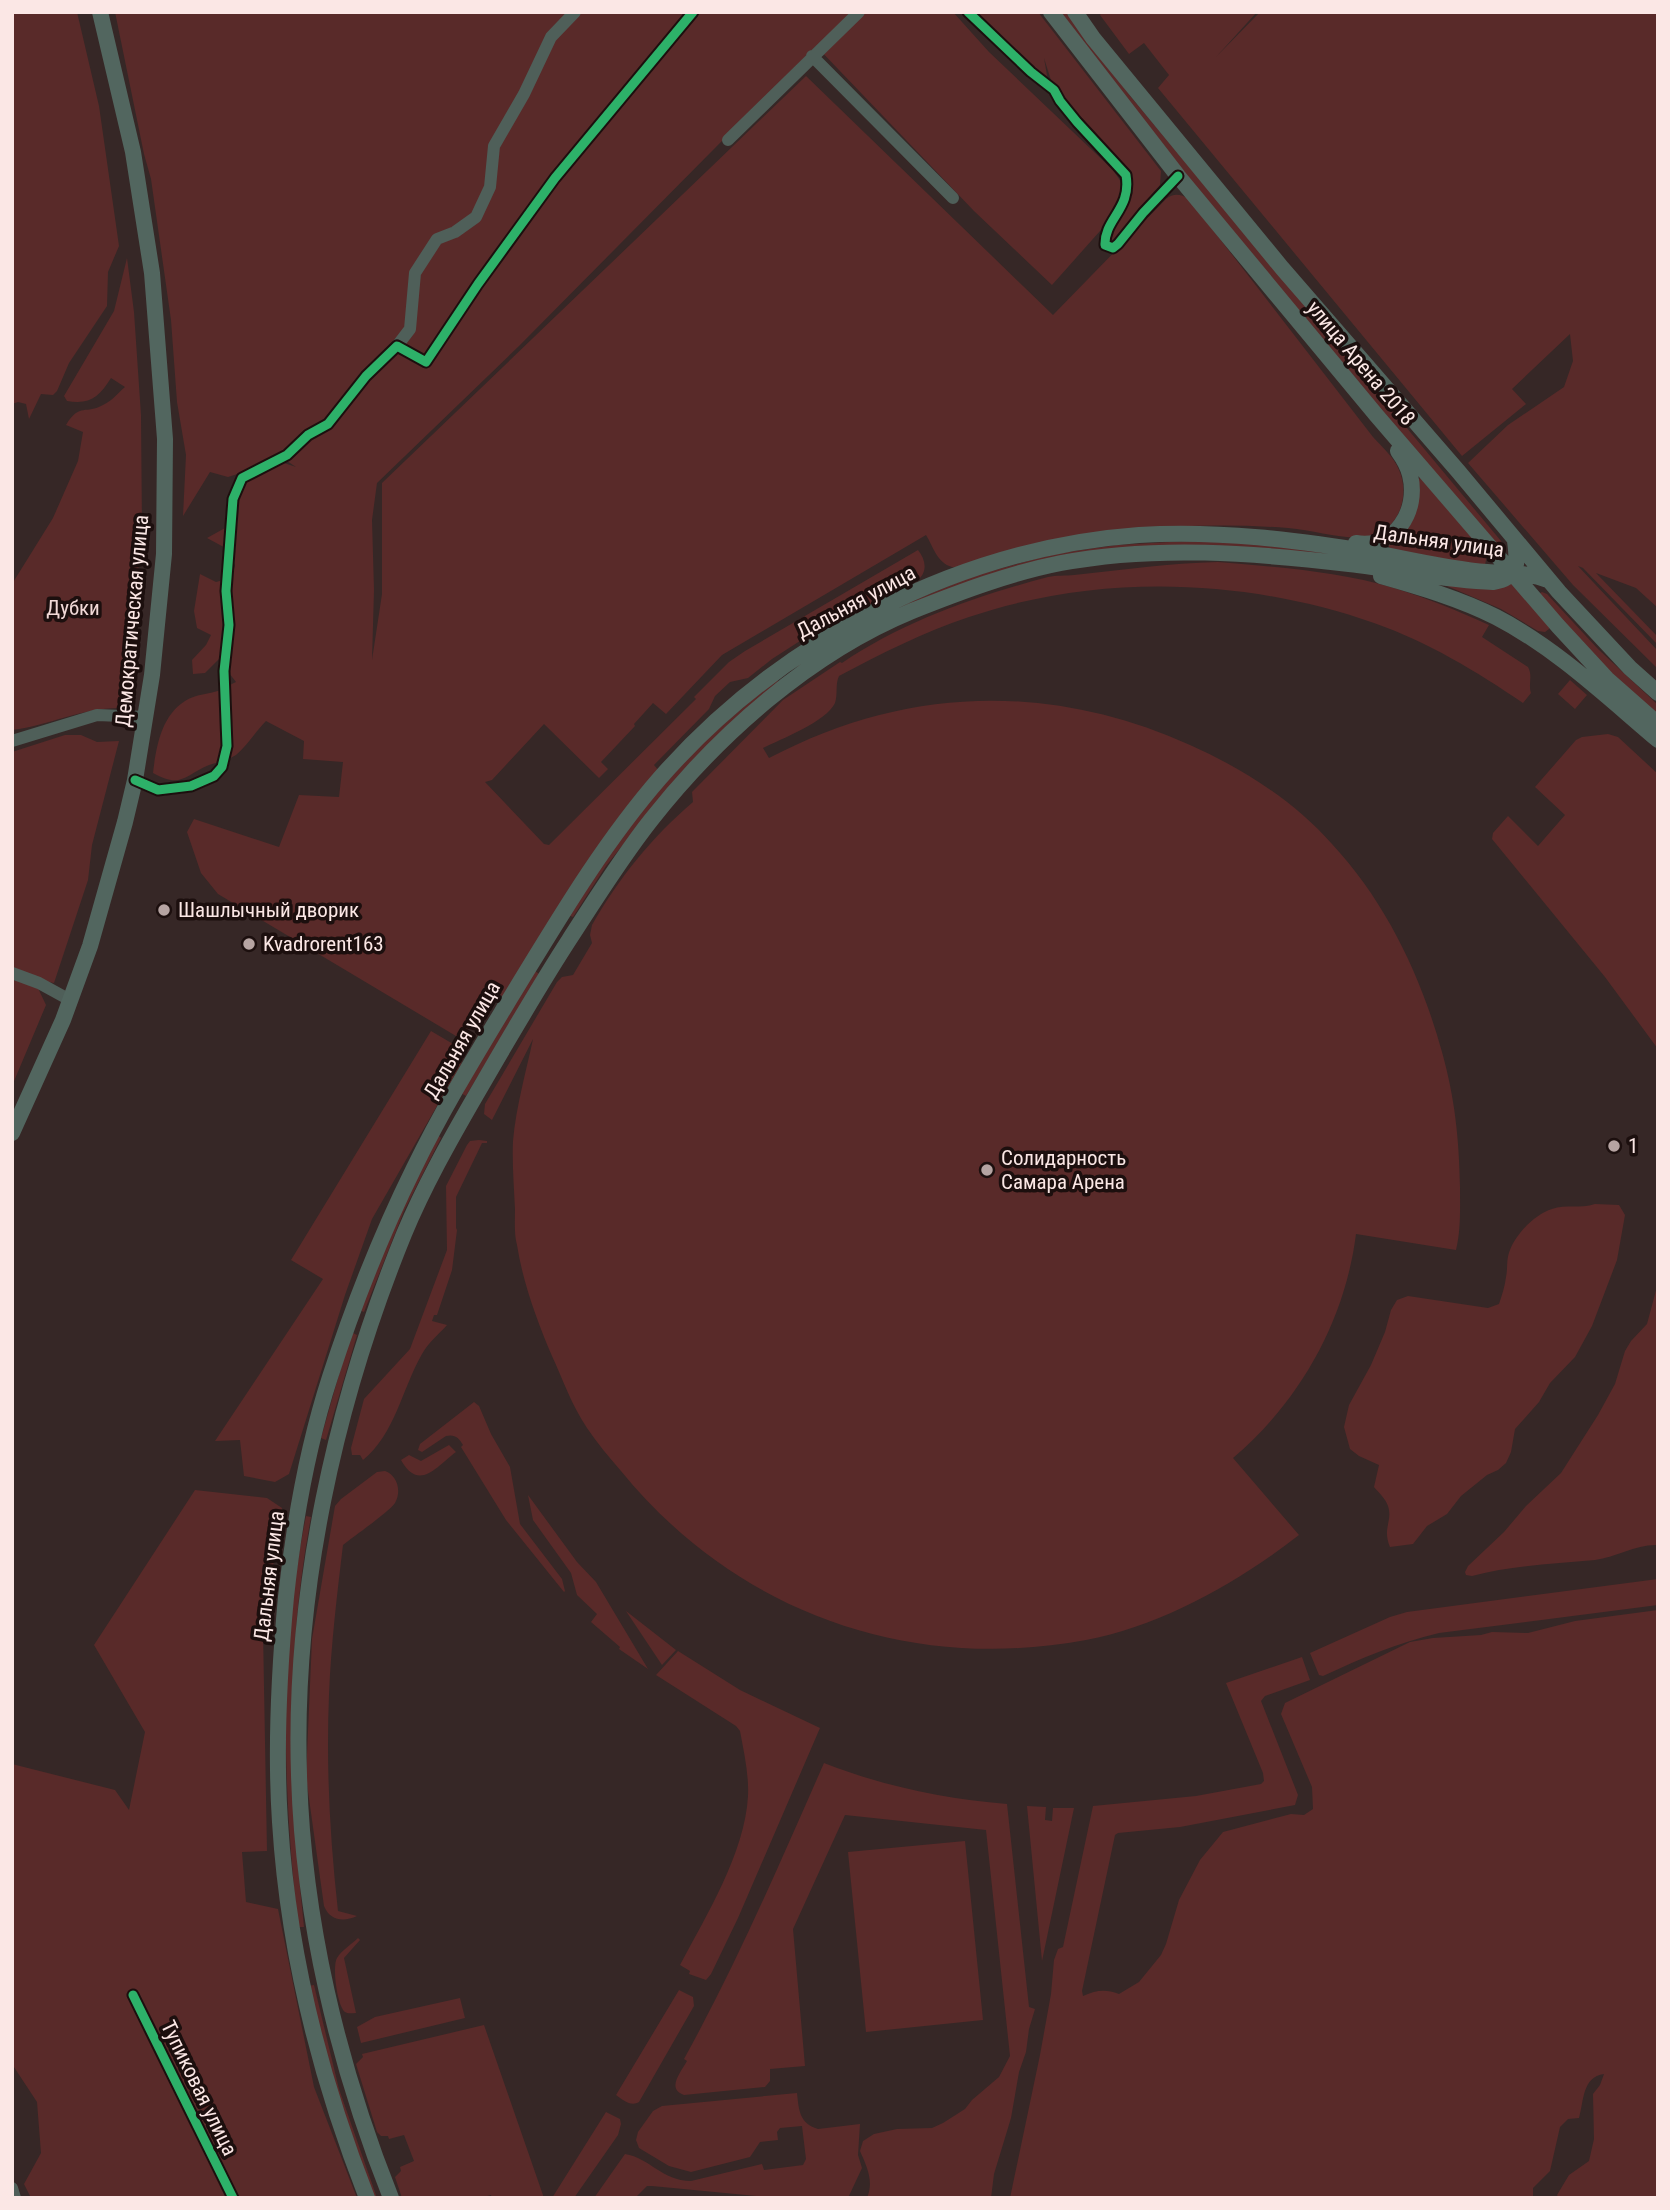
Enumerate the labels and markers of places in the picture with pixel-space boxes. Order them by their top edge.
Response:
place label: Шашлычный дворик [178,898,359,922]
marker: Шашлычный дворик [156,902,172,918]
place label: Kvadrorent163 [263,932,384,956]
marker: Kvadrorent163 [241,936,257,952]
place label: 1 [1628,1134,1638,1158]
marker: 1 [1606,1138,1622,1154]
place label: Солидарность Самара Арена [1001,1146,1126,1194]
marker: Солидарность Самара Арена [979,1162,995,1178]

